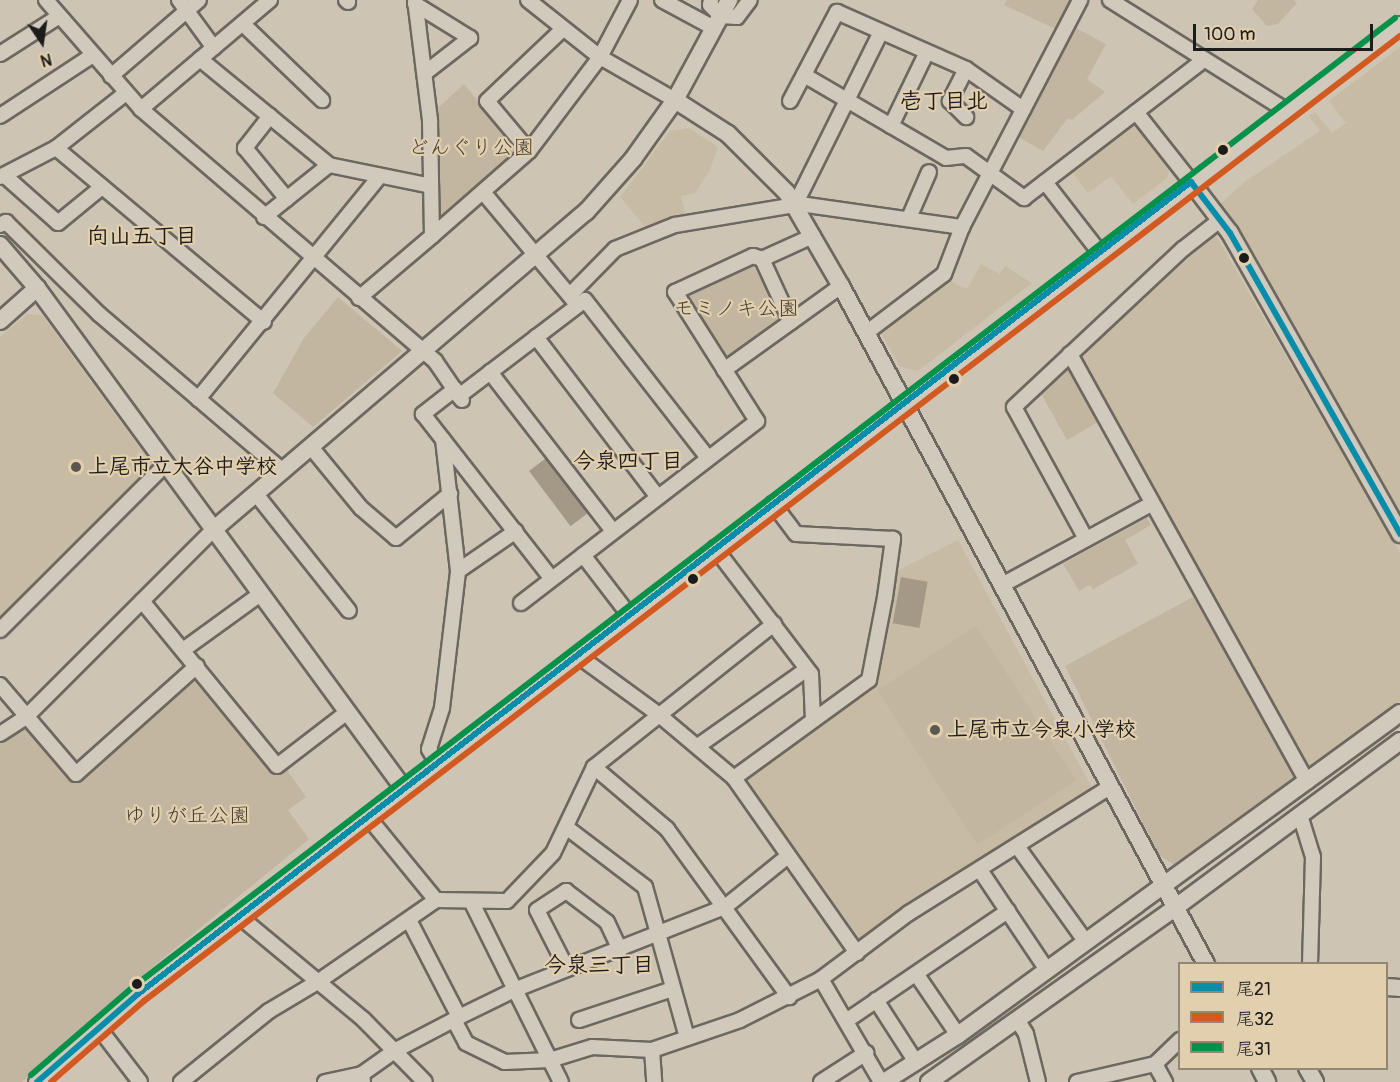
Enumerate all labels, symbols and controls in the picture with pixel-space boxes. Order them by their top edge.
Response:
north arrow [12,12,72,72]
scale bar [1196,12,1376,50]
text: 100 m [1204,23,1256,46]
text: N [39,49,54,70]
district label: 壱丁目北 [900,89,988,115]
park label: どんぐり公園 [408,135,534,161]
unlabelled marker [1217,144,1229,156]
district label: 向山五丁目 [87,224,197,250]
unlabelled marker [1238,252,1250,264]
park label: モミノキ公園 [673,296,799,322]
unlabelled marker [948,373,960,385]
district label: 今泉四丁目 [573,449,683,475]
place label: 上尾市立大谷中学校 [88,454,277,480]
marker: 上尾市立大谷中学校 [69,460,83,474]
unlabelled marker [687,573,699,585]
place label: 上尾市立今泉小学校 [947,717,1136,743]
marker: 上尾市立今泉小学校 [928,723,942,737]
park label: ゆりが丘公園 [124,803,250,829]
district label: 今泉三丁目 [544,953,654,979]
legend [1178,962,1388,1070]
unlabelled marker [131,978,143,990]
text: 尾21 [1236,978,1271,1001]
text: 尾32 [1236,1008,1274,1031]
text: 尾31 [1236,1038,1271,1061]

